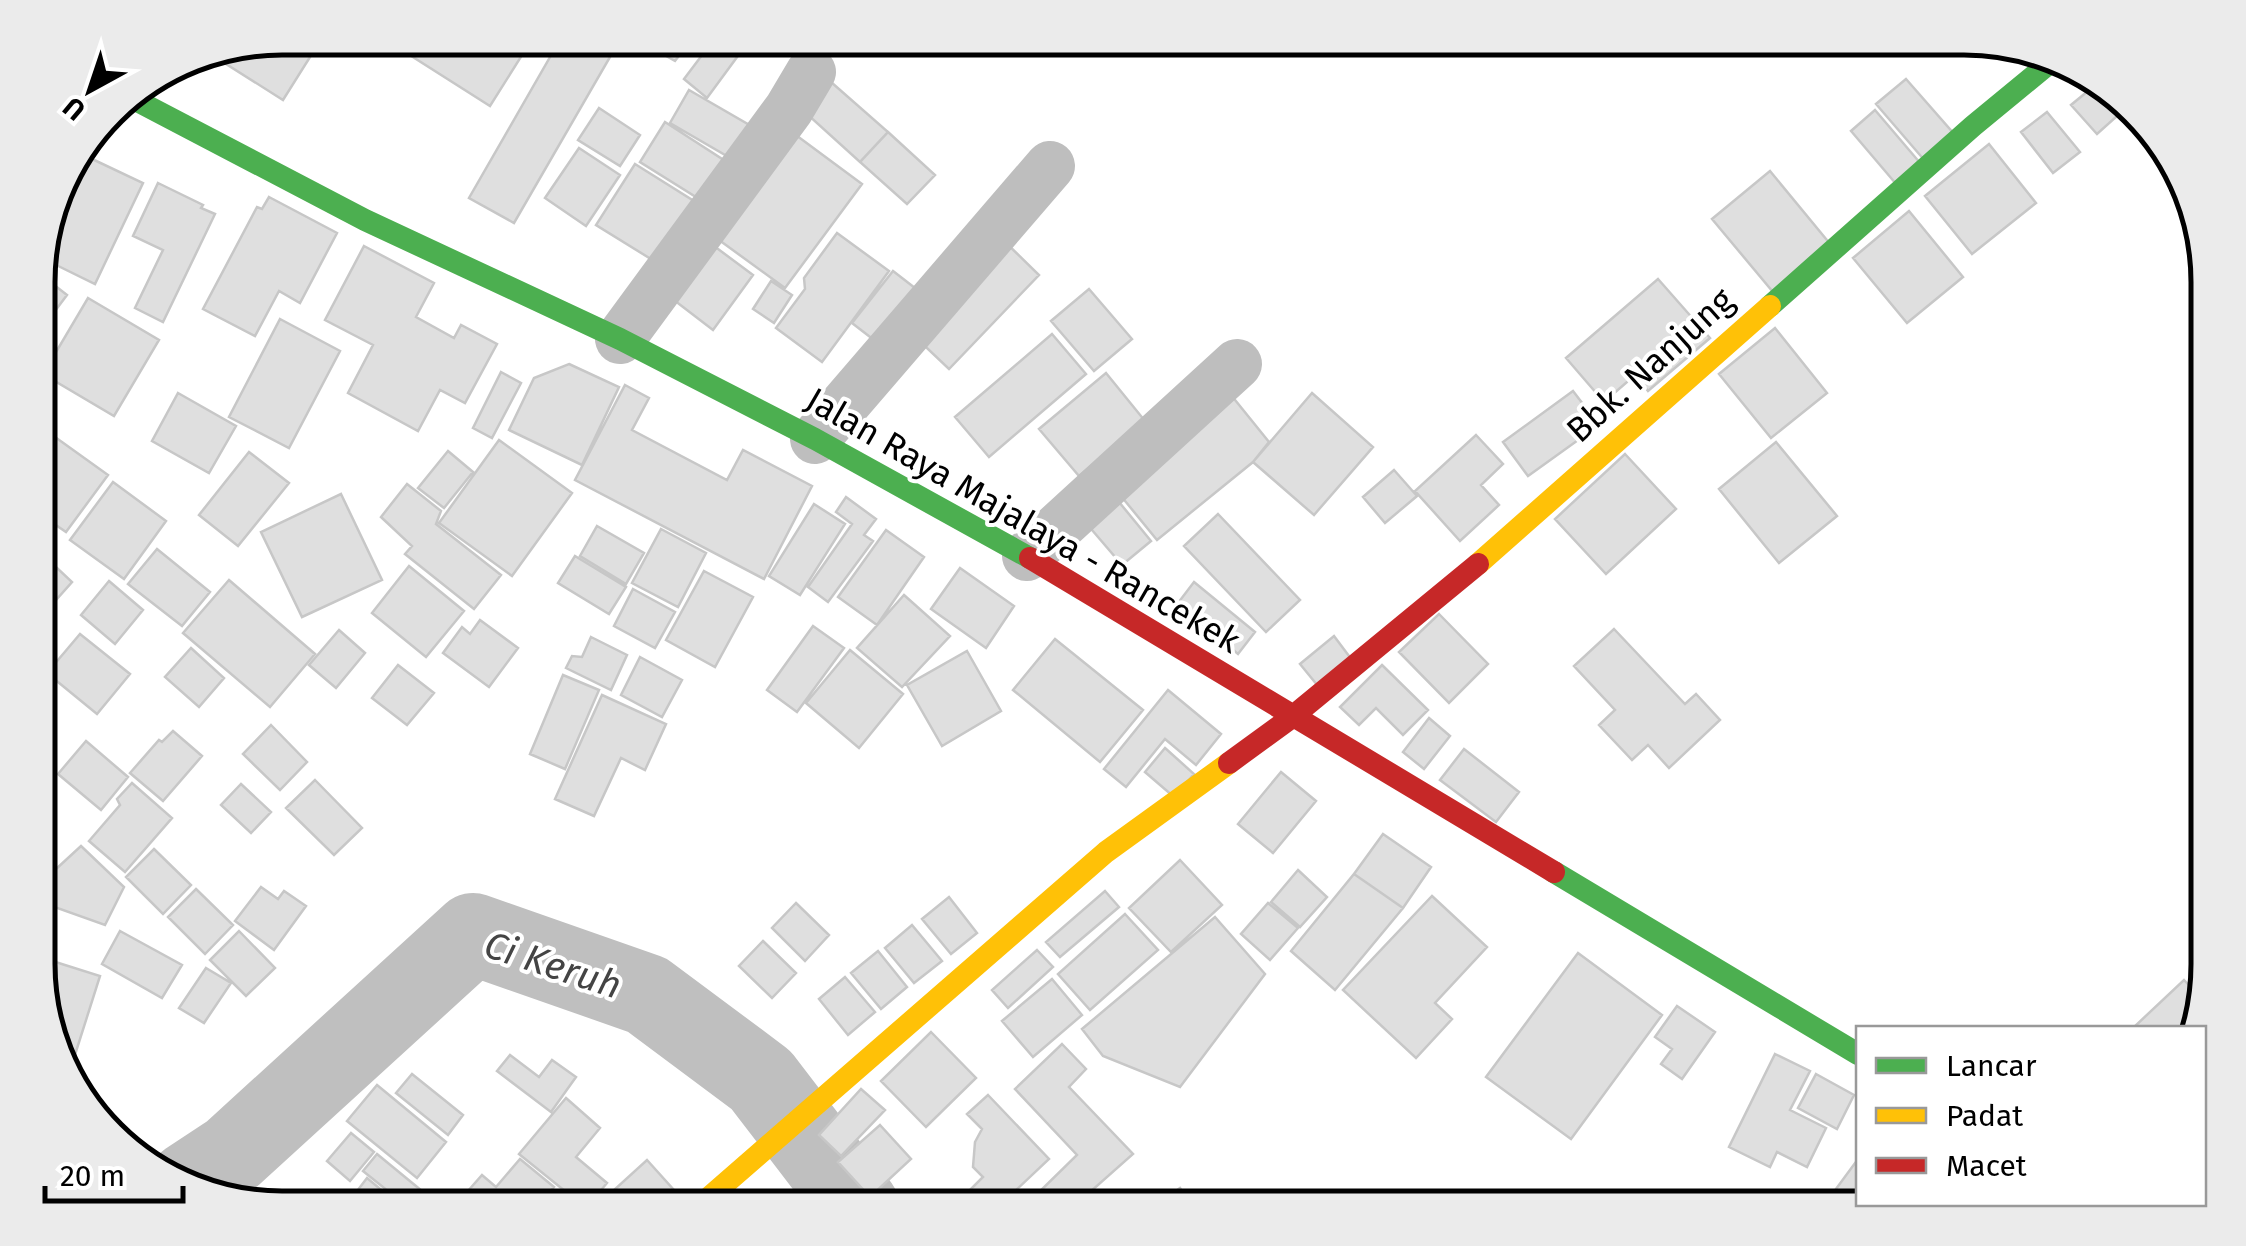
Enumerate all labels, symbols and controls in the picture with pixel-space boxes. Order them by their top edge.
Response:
north arrow [40,40,140,140]
text: U [57,90,92,127]
street label: Bbk. Nanjung [1558,279,1743,451]
street label: Jalan Raya Majalaya - Rancekek [799,378,1247,662]
water label: Ci Keruh [479,921,627,1009]
legend [1856,1026,2206,1206]
text: Lancar [1946,1048,2037,1084]
text: Padat [1946,1098,2023,1134]
scale bar [45,1141,182,1203]
text: Macet [1946,1148,2027,1184]
text: 20 m [60,1158,125,1194]

